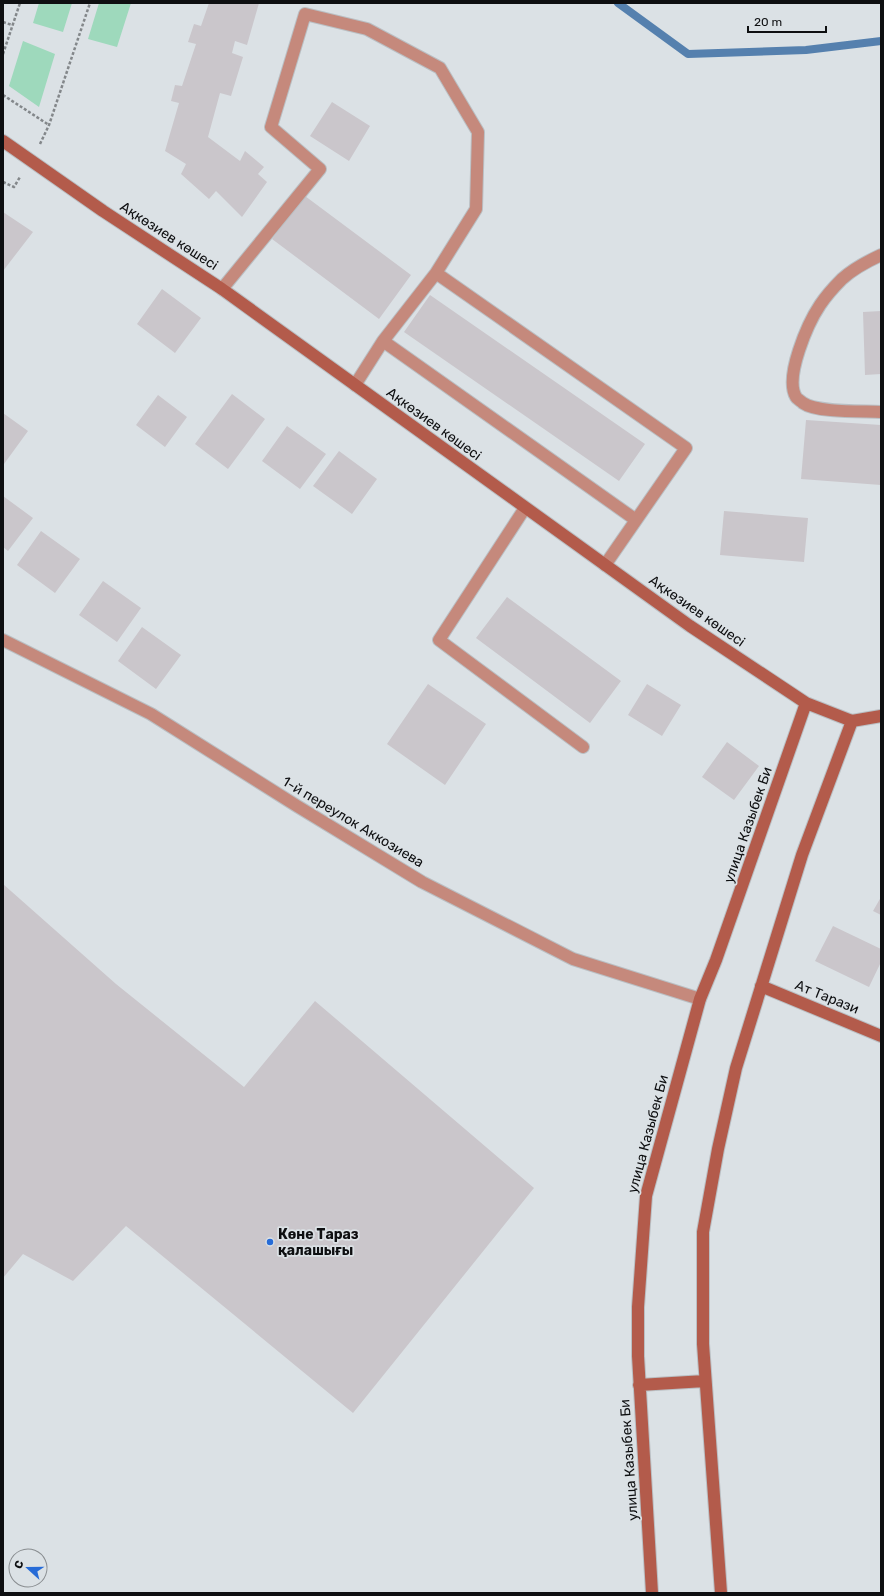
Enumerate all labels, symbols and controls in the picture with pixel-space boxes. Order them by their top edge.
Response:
scale bar [748,8,826,34]
text: 20 m [754,15,782,29]
street label: Ақкөзиев көшесі [117,198,221,274]
street label: Ақкөзиев көшесі [383,384,485,464]
street label: Ақкөзиев көшесі [646,572,748,650]
street label: улица Казыбек Би [720,765,776,885]
street label: 1-й переулок Аккозиева [279,773,427,871]
street label: Ат Тарази [792,976,862,1018]
street label: улица Казыбек Би [624,1073,672,1195]
place label: Көне Тараз қалашығы [278,1226,359,1259]
marker: Көне Тараз қалашығы [265,1237,275,1247]
street label: улица Казыбек Би [616,1399,642,1521]
north arrow [8,1548,48,1588]
text: С [12,1558,27,1571]

